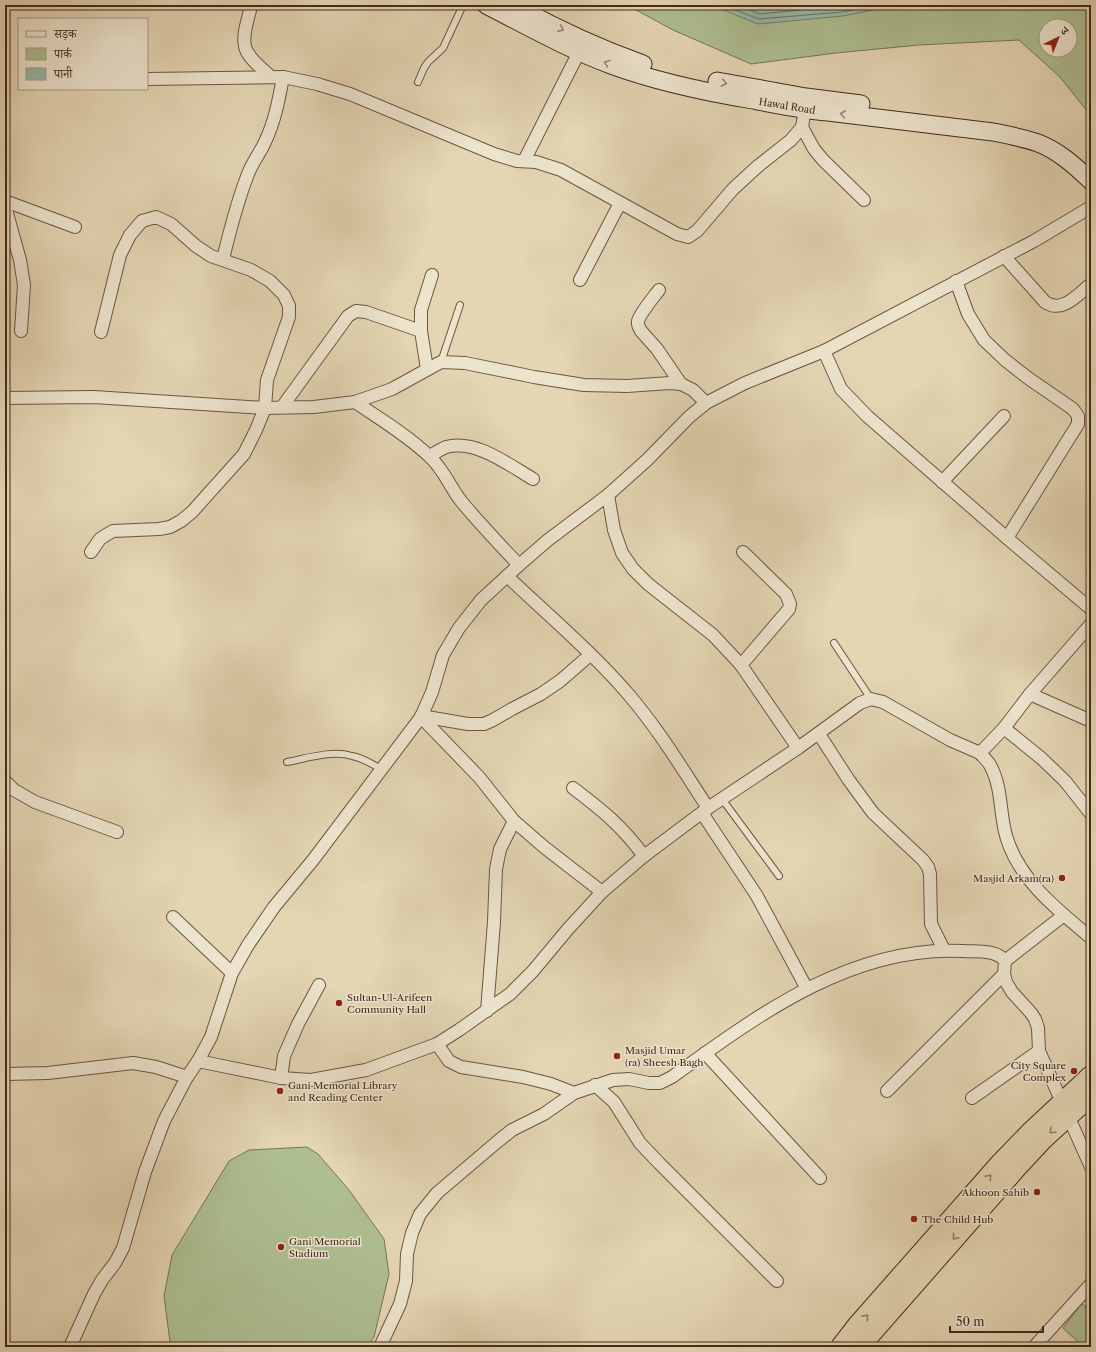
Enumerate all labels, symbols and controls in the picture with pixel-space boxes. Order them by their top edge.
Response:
legend [18,18,148,90]
north arrow [1038,18,1078,58]
text: उ [1057,23,1073,39]
one-way arrow [556,24,564,32]
text: सड़क [53,26,78,41]
text: पार्क [53,46,73,61]
one-way arrow [603,60,610,68]
text: पानी [53,66,73,81]
one-way arrow [720,78,727,86]
street label: Hawal Road [758,95,816,117]
one-way arrow [840,109,846,118]
place label: Masjid Arkam(ra) [973,872,1054,885]
marker: Masjid Arkam(ra) [1057,873,1067,883]
place label: Sultan-Ul-Arifeen Community Hall [347,991,433,1016]
marker: Sultan-Ul-Arifeen Community Hall [334,998,344,1008]
place label: Masjid Umar (ra) Sheesh Bagh [625,1044,704,1069]
marker: Masjid Umar (ra) Sheesh Bagh [612,1051,622,1061]
place label: City Square Complex [1011,1059,1066,1084]
marker: City Square Complex [1069,1066,1079,1076]
place label: Gani Memorial Library and Reading Center [288,1079,398,1104]
marker: Gani Memorial Library and Reading Center [275,1086,285,1096]
one-way arrow [1049,1126,1057,1134]
one-way arrow [984,1174,991,1182]
place label: Akhoon Sahib [961,1186,1029,1199]
marker: Akhoon Sahib [1032,1187,1042,1197]
place label: The Child Hub [922,1213,993,1226]
marker: The Child Hub [909,1214,919,1224]
one-way arrow [952,1232,959,1240]
place label: Gani Memorial Stadium [289,1235,361,1260]
marker: Gani Memorial Stadium [276,1242,286,1252]
scale bar [950,1308,1043,1334]
one-way arrow [861,1314,868,1321]
text: 50 m [956,1314,985,1329]

